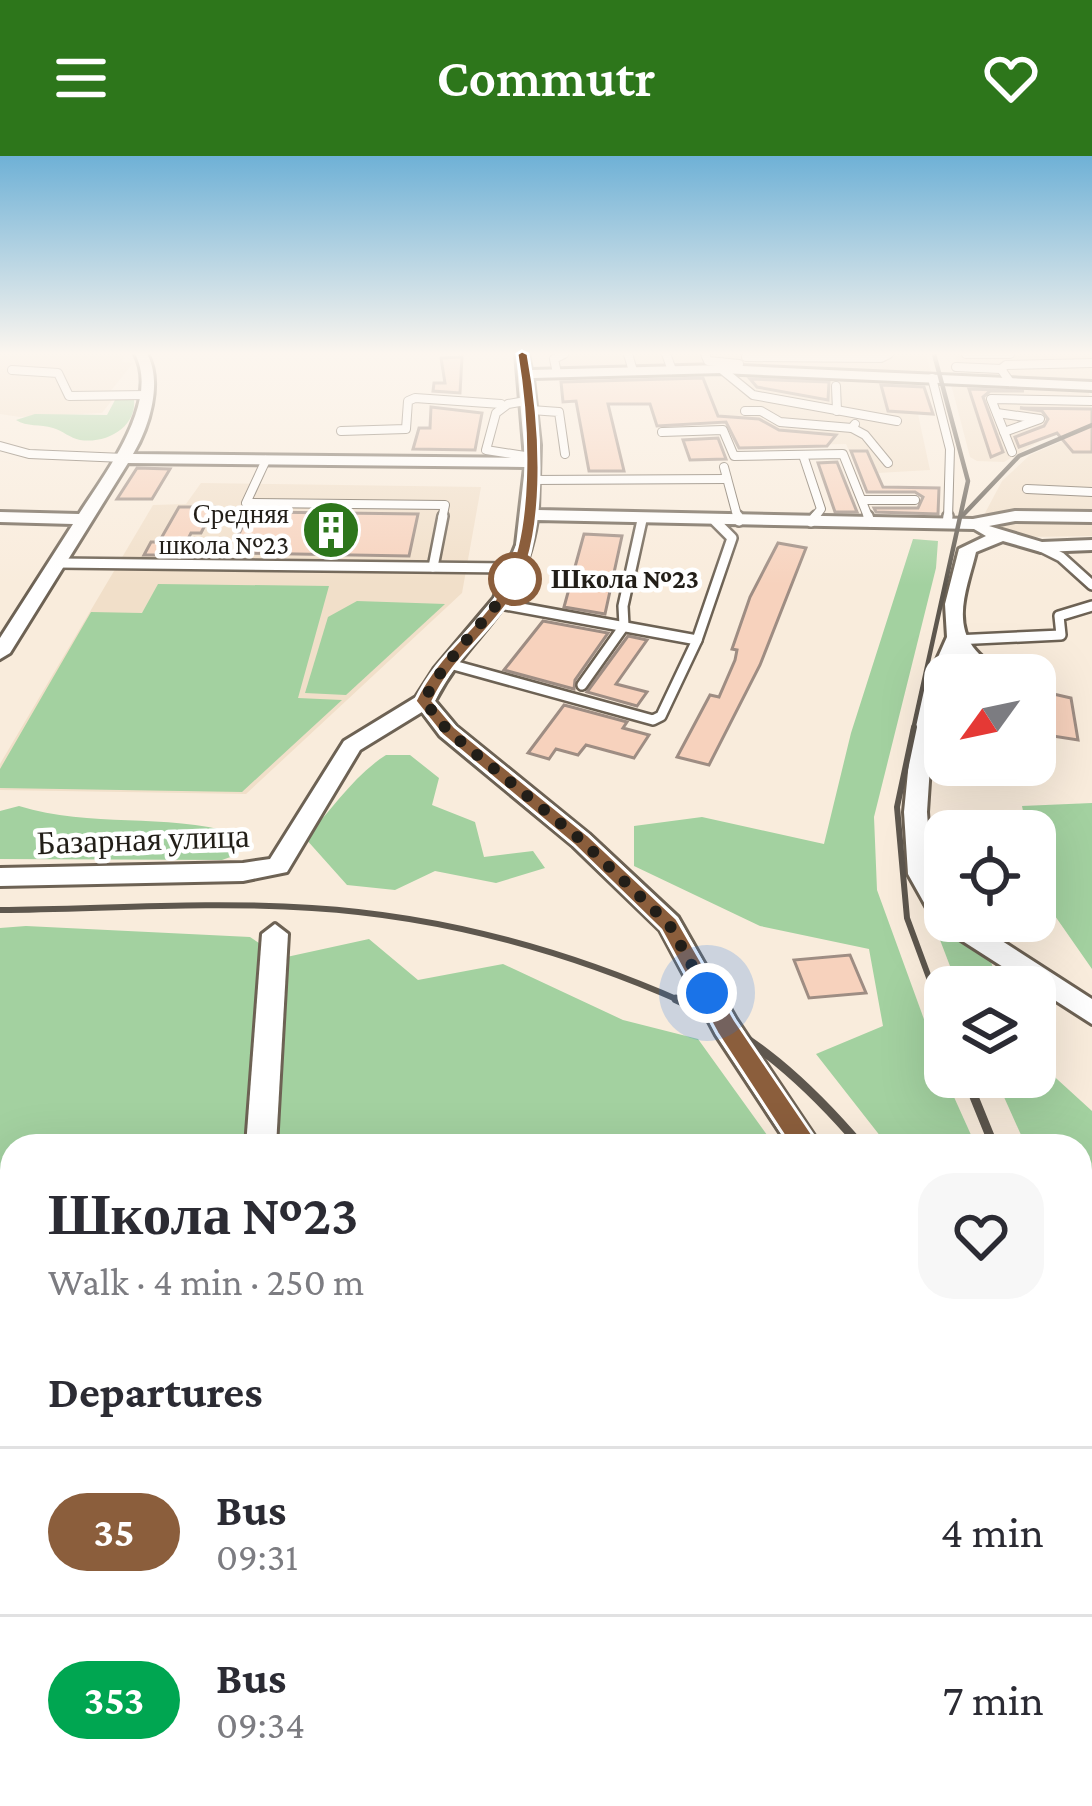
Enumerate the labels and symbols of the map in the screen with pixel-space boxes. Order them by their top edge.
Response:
place label: Средняя школа №23 [159,499,289,560]
building icon: Средняя школа №23 [300,499,362,561]
marker: Школа №23 [490,554,540,604]
place label: Школа №23 [551,564,699,594]
north arrow [924,654,1056,786]
street label: Базарная улица [36,817,250,861]
your location [677,963,737,1023]

